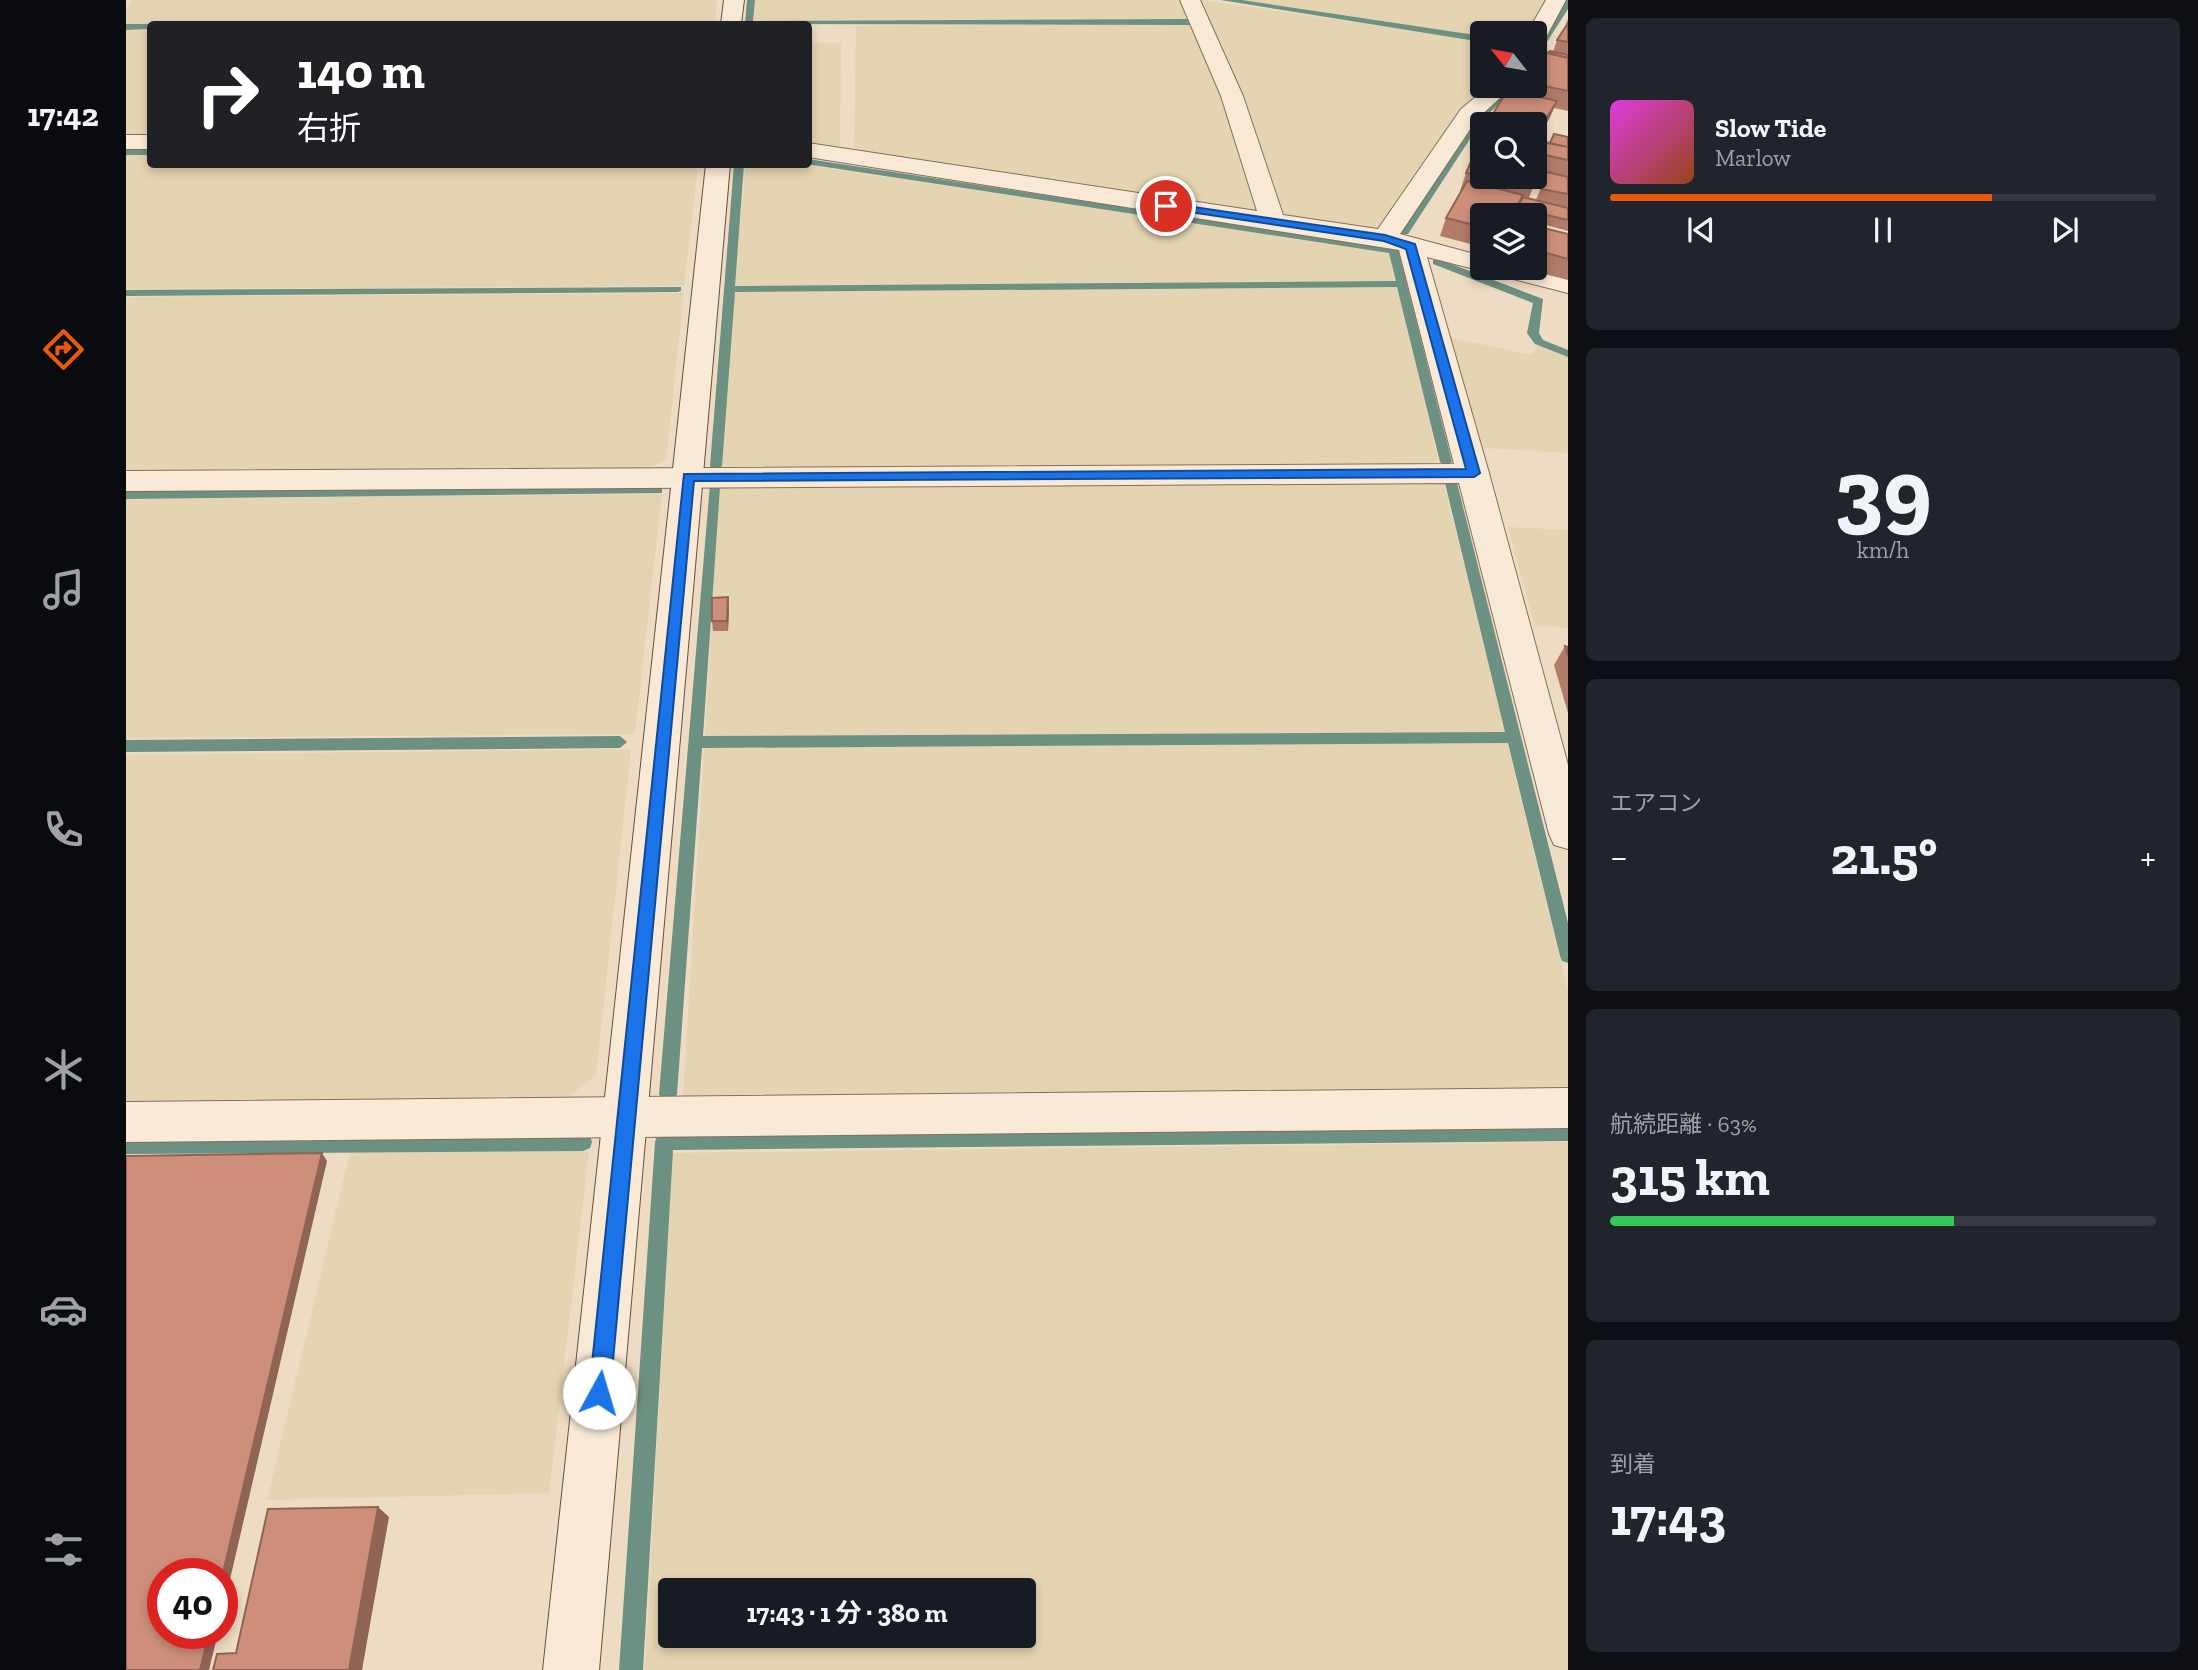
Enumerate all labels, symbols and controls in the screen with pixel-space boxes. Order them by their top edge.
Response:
north arrow [1470,21,1547,98]
map controls [1470,21,1547,280]
text: 140 m [297,42,425,101]
icon: right [182,49,273,140]
text: 17:42 [27,96,99,134]
text: 右折 [297,109,361,147]
button: search [1470,112,1547,189]
text: Slow Tide [1715,112,1826,144]
text: Marlow [1715,144,1791,172]
pin [1136,176,1196,236]
icon: arrive [1147,187,1185,225]
button: layers [1470,203,1547,280]
icon: previous [1682,211,1720,249]
icon: pause [1864,211,1902,249]
icon: next [2046,211,2084,249]
icon: directions [39,325,88,374]
text: 39 [1834,436,1932,545]
text: km/h [1857,536,1909,564]
icon: music [39,565,88,614]
text: エアコン [1610,789,1702,817]
icon: phone [39,805,88,854]
text: 21.5° [1830,825,1937,887]
text: − [1610,834,1628,880]
text: + [2140,834,2156,880]
icon: climate [39,1045,88,1094]
text: 航続距離 · 63% [1610,1110,1757,1138]
text: 315 km [1610,1146,1770,1208]
icon: car [39,1285,88,1334]
position arrow [562,1356,636,1430]
text: 到着 [1610,1450,1656,1478]
text: 17:43 [1610,1486,1726,1548]
icon: filters [39,1525,88,1574]
speed limit sign: 40 [147,1558,238,1649]
text: 17:43 · 1 分 · 380 m [746,1597,948,1629]

